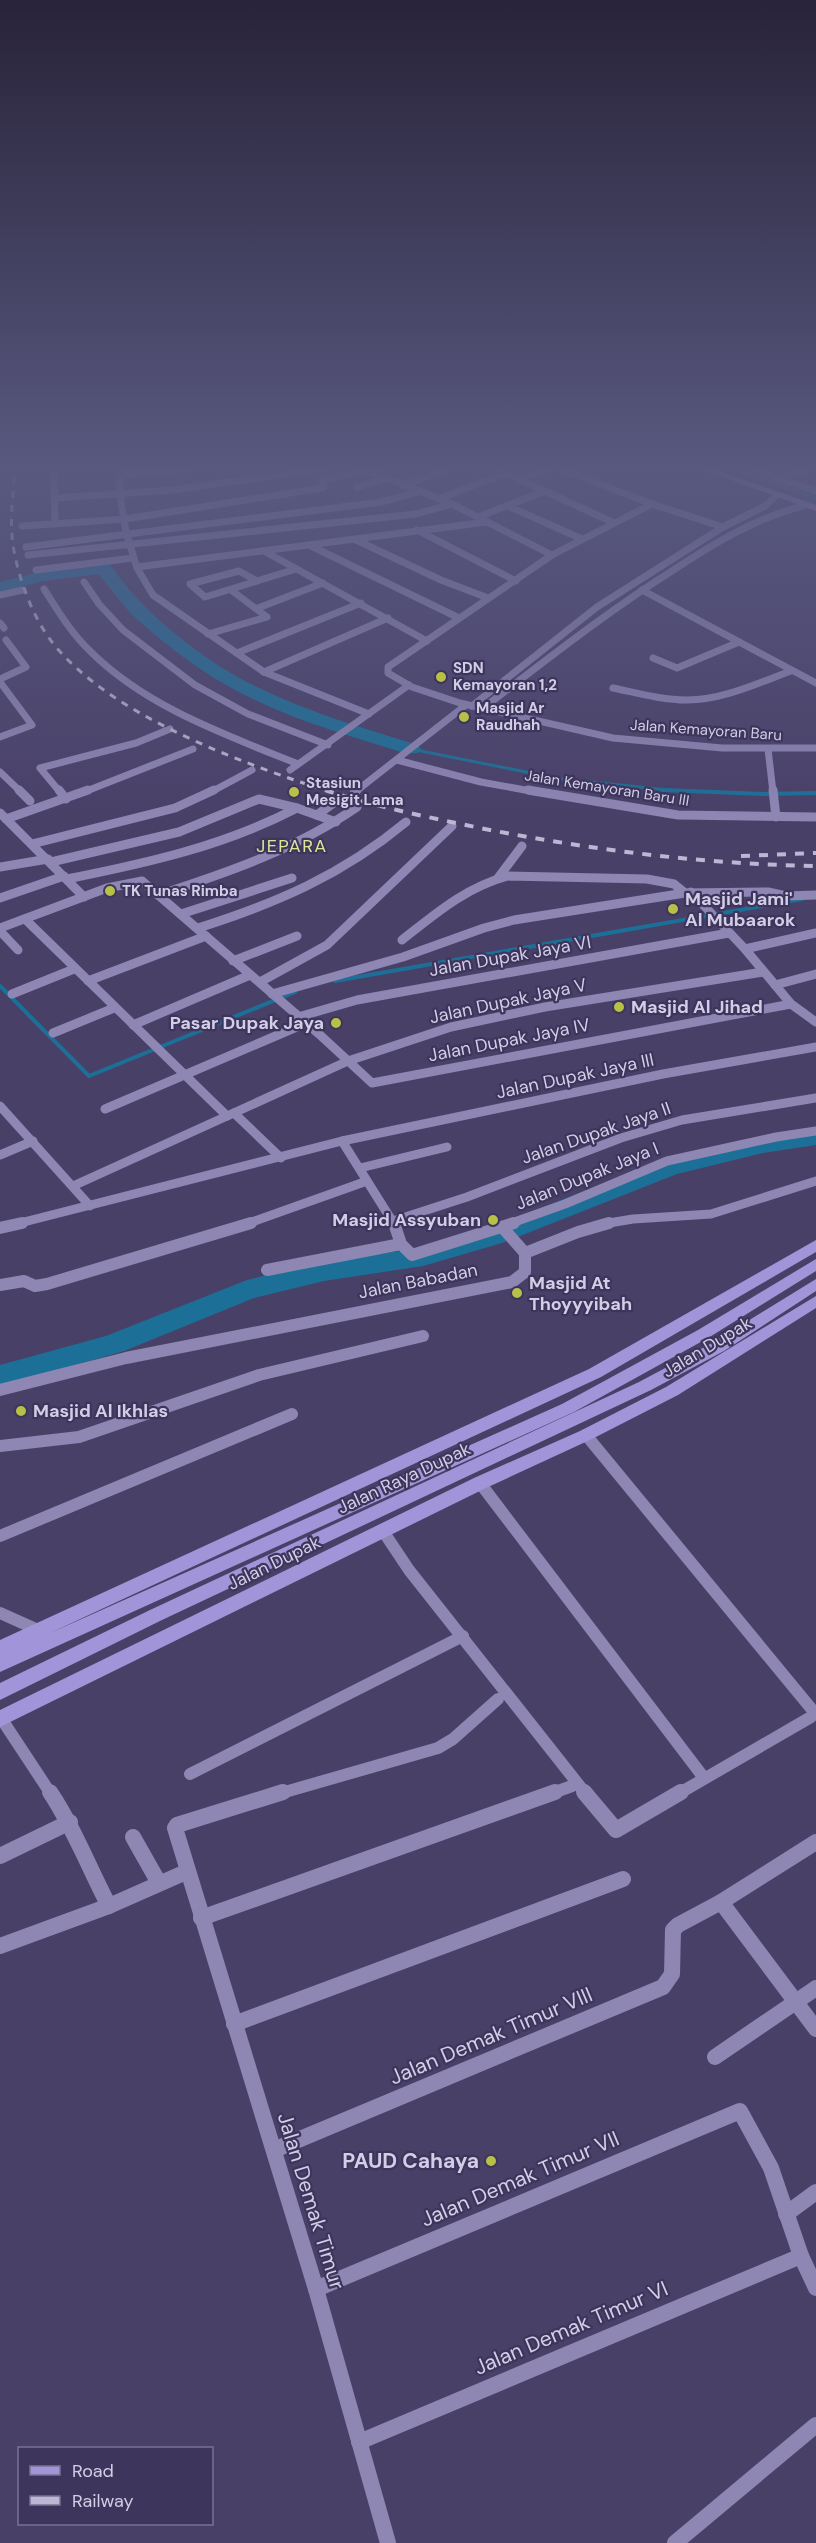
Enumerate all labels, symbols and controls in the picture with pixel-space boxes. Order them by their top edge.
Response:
place label: SDN Kemayoran 1,2 [453,658,557,695]
marker: SDN Kemayoran 1,2 [434,670,448,684]
place label: Masjid Ar Raudhah [476,698,544,735]
marker: Masjid Ar Raudhah [457,710,471,724]
street label: Jalan Kemayoran Baru [629,715,783,745]
street label: Jalan Kemayoran Baru III [523,765,691,811]
place label: Stasiun Mesigit Lama [306,773,404,810]
marker: Stasiun Mesigit Lama [287,785,301,799]
district label: JEPARA [256,834,328,858]
place label: TK Tunas Rimba [122,881,238,901]
marker: TK Tunas Rimba [103,884,117,898]
place label: Masjid Jami' Al Mubaarok [685,887,796,932]
marker: Masjid Jami' Al Mubaarok [666,902,680,916]
street label: Jalan Dupak Jaya VI [427,930,593,982]
street label: Jalan Dupak Jaya V [427,973,589,1029]
place label: Masjid Al Jihad [631,995,763,1019]
marker: Masjid Al Jihad [612,1000,626,1014]
place label: Pasar Dupak Jaya [170,1011,324,1035]
street label: Jalan Dupak Jaya IV [426,1013,592,1067]
marker: Pasar Dupak Jaya [329,1016,343,1030]
street label: Jalan Dupak Jaya III [494,1048,656,1104]
street label: Jalan Dupak Jaya II [518,1096,674,1170]
street label: Jalan Dupak Jaya I [512,1136,662,1216]
place label: Masjid Assyuban [332,1208,481,1232]
marker: Masjid Assyuban [486,1213,500,1227]
street label: Jalan Babadan [356,1258,480,1304]
place label: Masjid At Thoyyyibah [529,1271,632,1316]
marker: Masjid At Thoyyyibah [510,1286,524,1300]
street label: Jalan Dupak [658,1311,756,1383]
place label: Masjid Al Ikhlas [33,1399,168,1423]
marker: Masjid Al Ikhlas [14,1404,28,1418]
street label: Jalan Raya Dupak [333,1437,475,1519]
street label: Jalan Dupak [224,1530,324,1596]
street label: Jalan Demak Timur VIII [385,1981,597,2091]
street label: Jalan Demak Timur [271,2109,351,2293]
street label: Jalan Demak Timur VII [416,2124,624,2234]
place label: PAUD Cahaya [342,2147,479,2175]
marker: PAUD Cahaya [484,2154,498,2168]
street label: Jalan Demak Timur VI [470,2274,672,2382]
legend [18,2447,213,2525]
text: Road [72,2459,114,2483]
text: Railway [72,2489,134,2513]

